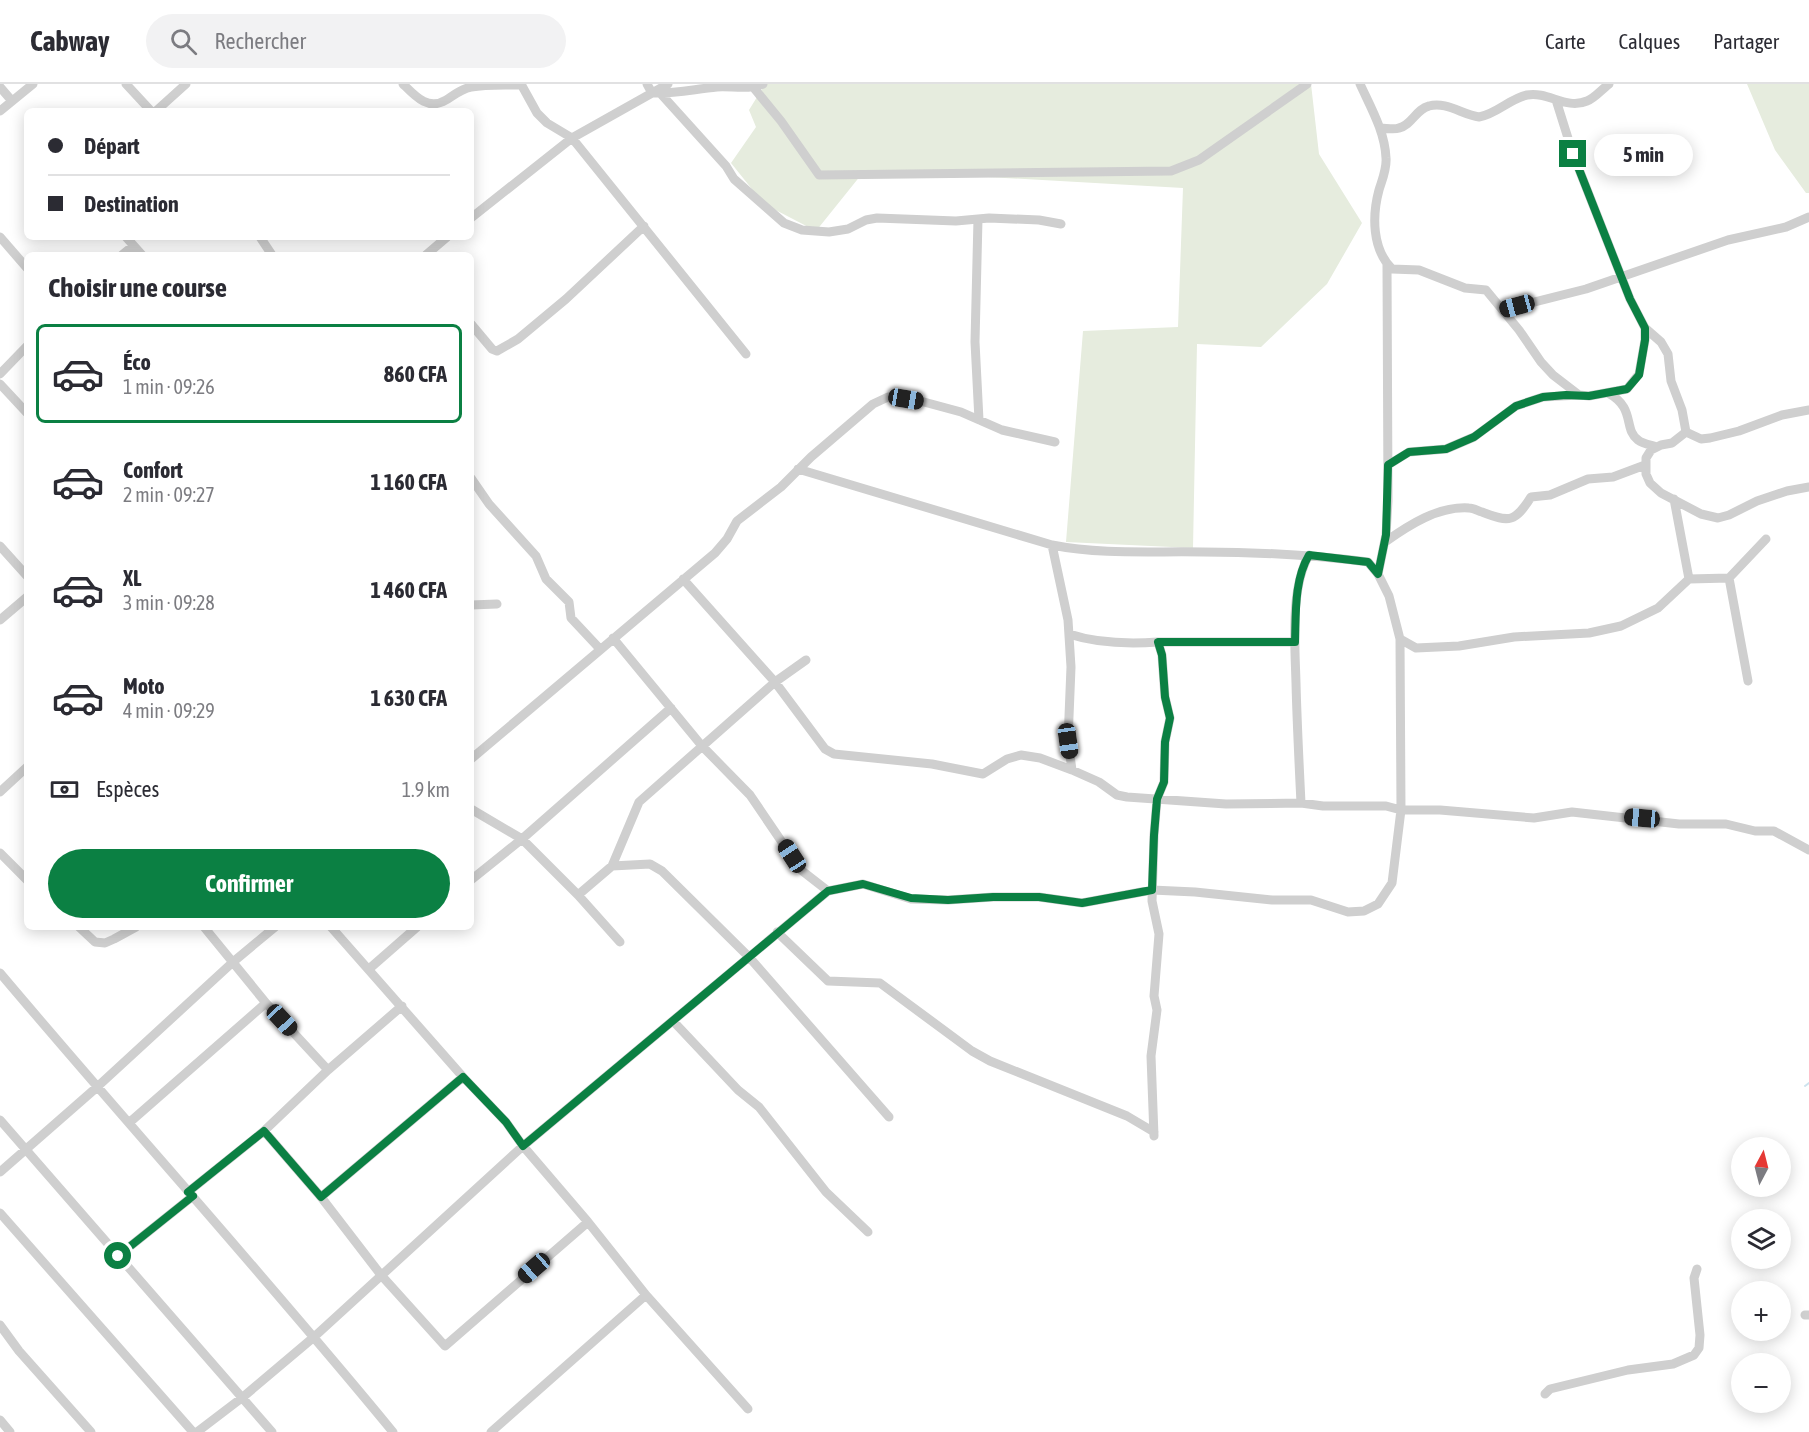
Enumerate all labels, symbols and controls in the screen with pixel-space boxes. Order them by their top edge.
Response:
search box [146,14,566,68]
text: Cabway [30,25,110,57]
icon: search [167,25,200,58]
text: Rechercher [215,28,306,54]
text: Carte [1545,29,1586,53]
text: Calques [1619,29,1680,53]
text: Partager [1713,29,1779,53]
text: Départ [84,133,140,159]
callout: 5 min [1594,133,1693,175]
route end [1559,140,1586,167]
text: 5 min [1623,143,1664,166]
text: Destination [84,191,179,217]
text: Choisir une course [48,272,227,303]
car [1497,293,1537,319]
icon: car [51,347,105,401]
text: Éco [123,349,151,375]
text: 860 CFA [384,361,447,387]
text: 1 min · 09:26 [123,375,215,398]
car [887,387,925,411]
icon: car [51,455,105,509]
text: Confort [123,457,183,483]
text: 1 160 CFA [371,469,447,495]
text: 2 min · 09:27 [123,483,215,506]
icon: car [51,563,105,617]
text: XL [123,565,141,591]
text: 1 460 CFA [371,577,447,603]
text: 3 min · 09:28 [123,591,215,614]
icon: car [51,671,105,725]
text: Moto [123,673,165,699]
text: 1 630 CFA [371,685,447,711]
text: 4 min · 09:29 [123,699,215,722]
car [1057,722,1079,760]
icon: cash [48,773,81,806]
text: Espèces [96,776,159,802]
text: 1.9 km [402,778,450,801]
car [1623,807,1661,829]
car [775,836,809,876]
button: Confirmer [48,849,450,918]
car [263,1001,301,1039]
north arrow [1731,1137,1791,1197]
map controls [1731,1137,1791,1413]
button: layers [1731,1209,1791,1269]
route start [104,1242,131,1269]
car [515,1249,553,1287]
button: + [1731,1281,1791,1341]
button: − [1731,1353,1791,1413]

